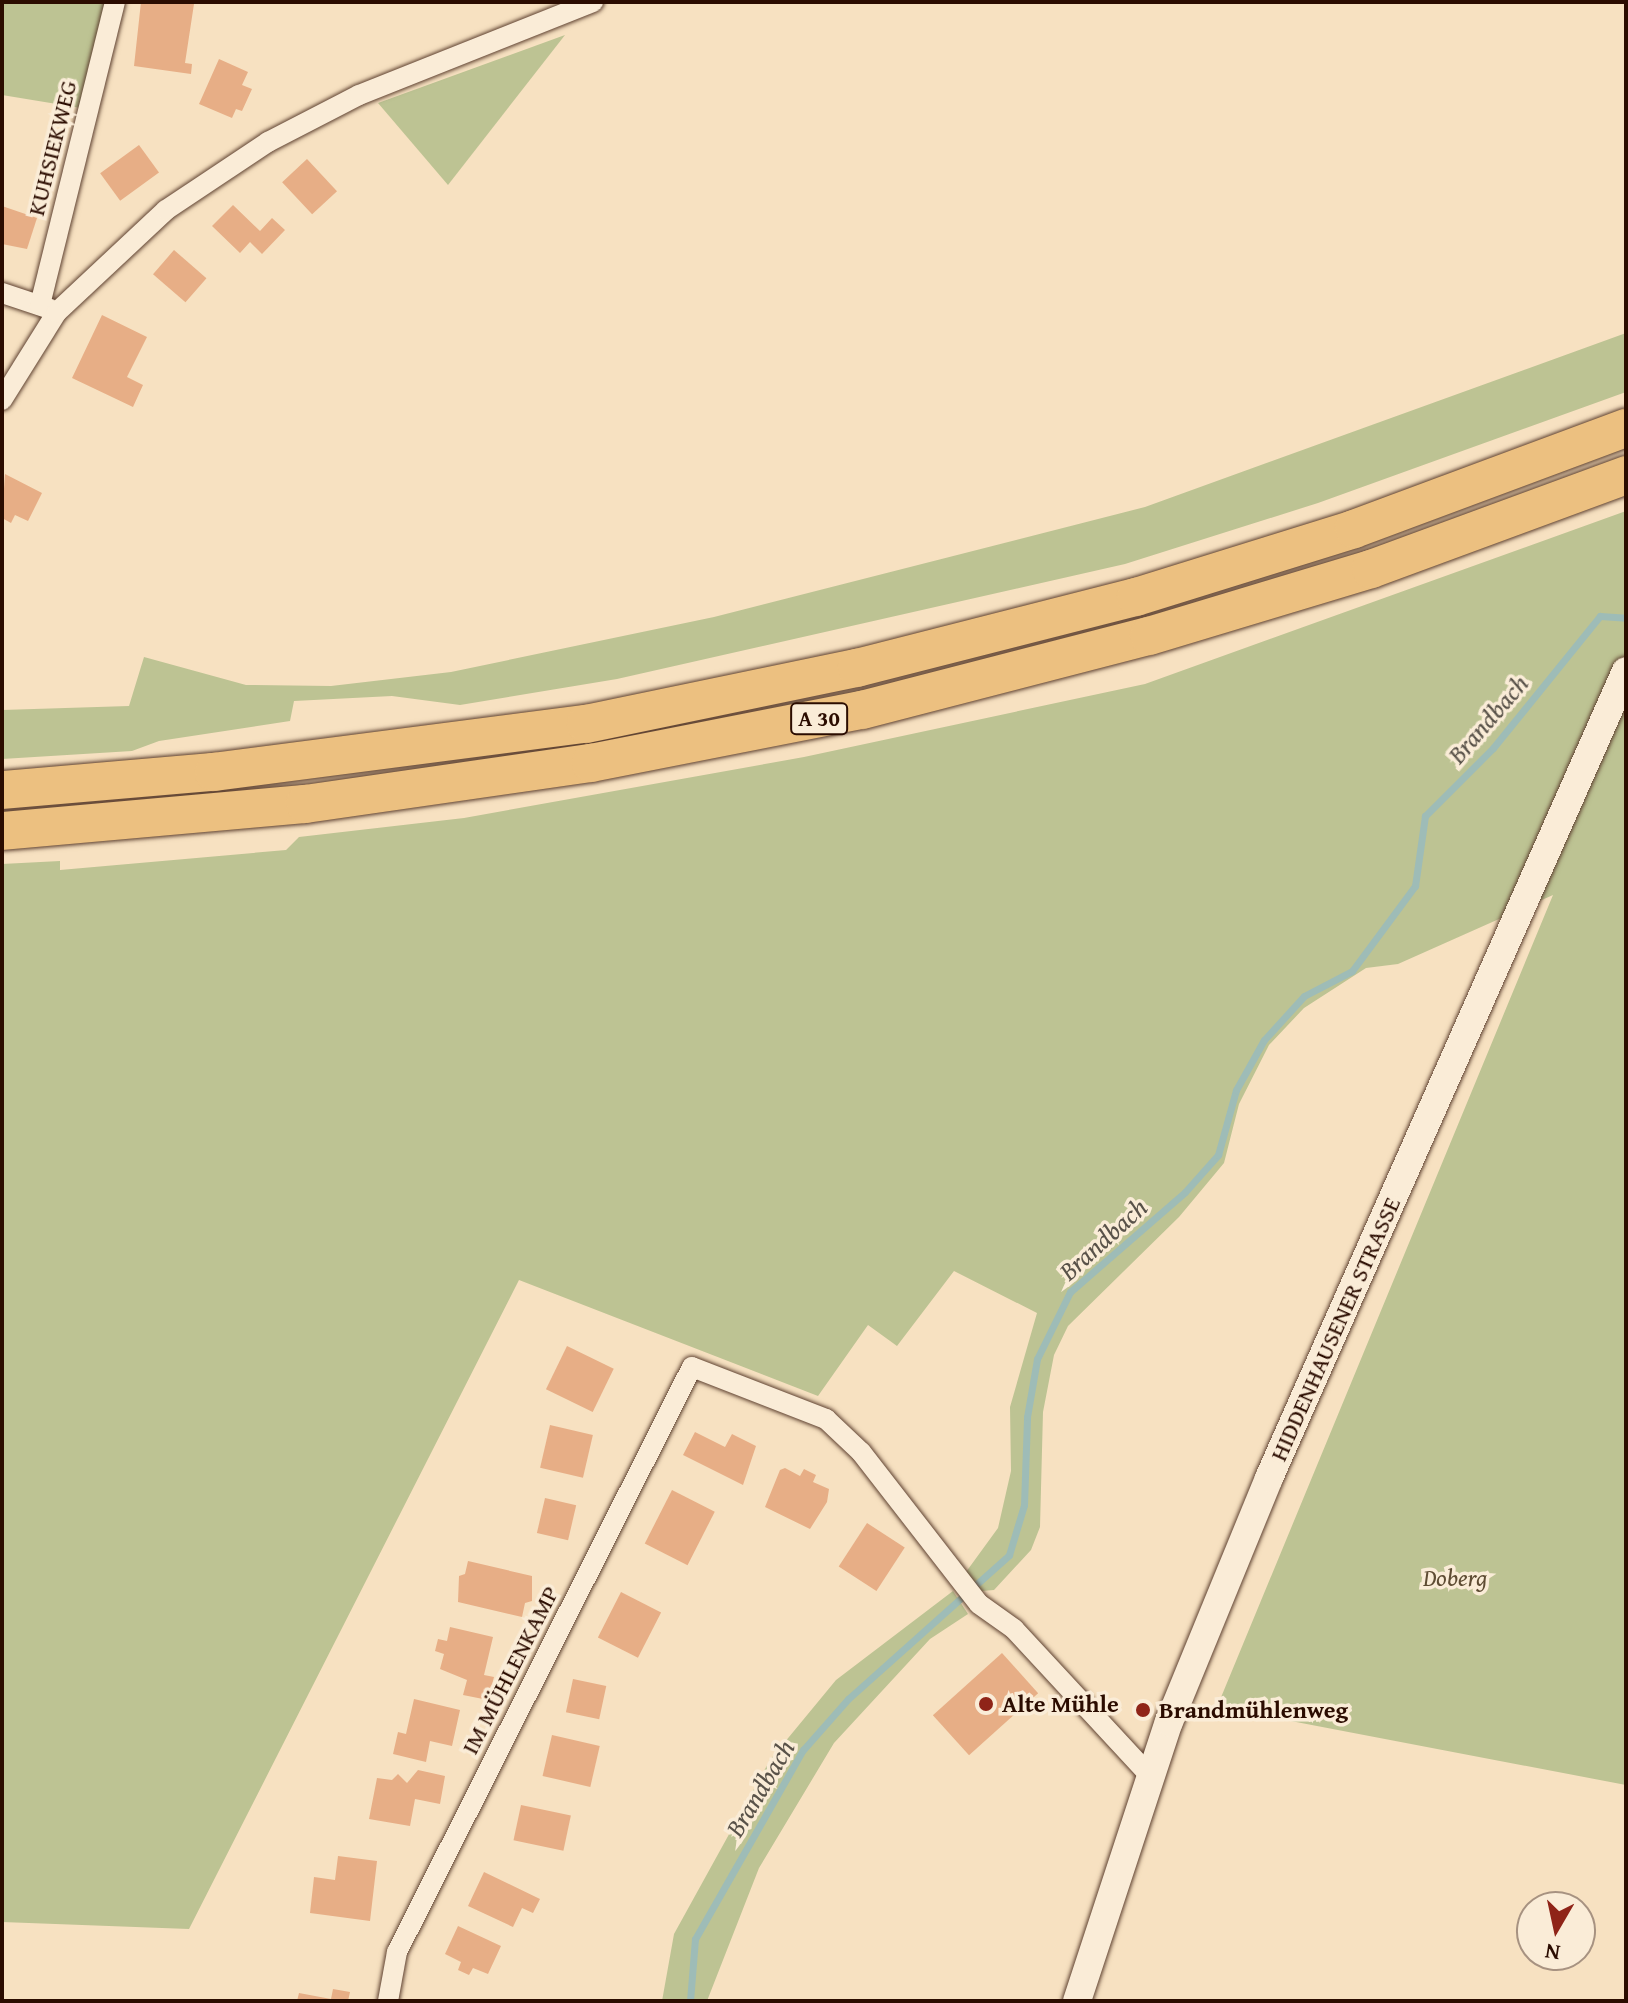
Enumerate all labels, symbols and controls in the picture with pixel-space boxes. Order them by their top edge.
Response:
street label: KUHSIEKWEG [21,78,83,218]
water label: Brandbach [1441,668,1535,770]
road number: A 30 [789,701,849,737]
water label: Brandbach [1053,1192,1153,1286]
street label: HIDDENHAUSENER STRASSE [1264,1193,1406,1465]
park label: Doberg [1423,1564,1487,1592]
street label: IM MÜHLENKAMP [455,1581,565,1759]
place label: Alte Mühle [1002,1690,1119,1718]
marker: Alte Mühle [977,1695,995,1713]
place label: Brandmühlenweg [1159,1696,1348,1724]
marker: Brandmühlenweg [1134,1701,1152,1719]
water label: Brandbach [719,1734,801,1842]
north arrow [1516,1891,1596,1971]
text: N [1543,1936,1562,1970]

